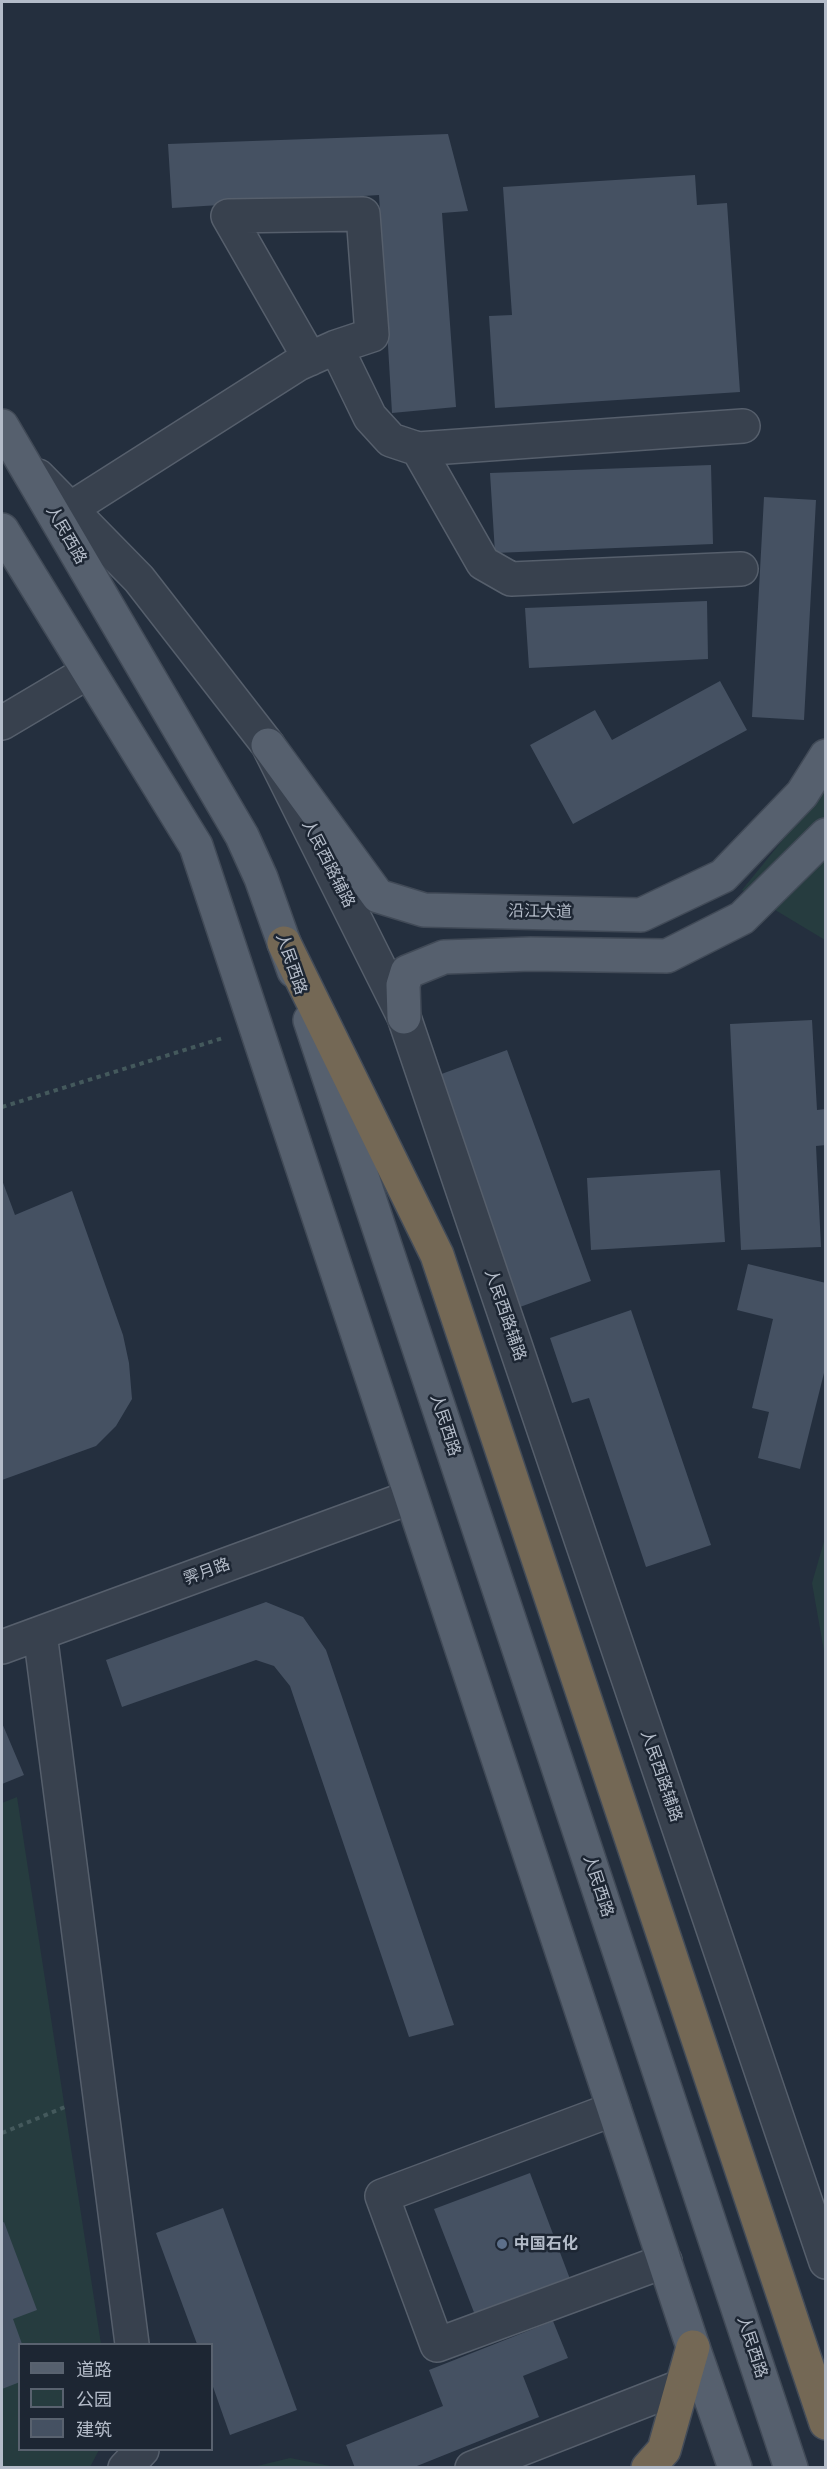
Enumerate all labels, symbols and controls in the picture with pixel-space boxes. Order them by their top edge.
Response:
street label: 人民西路 [42,502,90,568]
street label: 人民西路辅路 [298,817,358,911]
street label: 沿江大道 [508,902,572,922]
street label: 人民西路 [272,931,310,997]
street label: 人民西路辅路 [480,1266,530,1364]
street label: 人民西路 [426,1392,464,1458]
street label: 霁月路 [181,1555,233,1589]
street label: 人民西路辅路 [636,1727,686,1825]
street label: 人民西路 [579,1853,617,1919]
place label: 中国石化 [514,2234,578,2254]
marker: 中国石化 [495,2237,509,2251]
street label: 人民西路 [733,2314,771,2380]
legend [18,2343,213,2451]
text: 道路 [76,2358,112,2381]
text: 公园 [76,2388,112,2411]
text: 建筑 [76,2418,112,2441]

